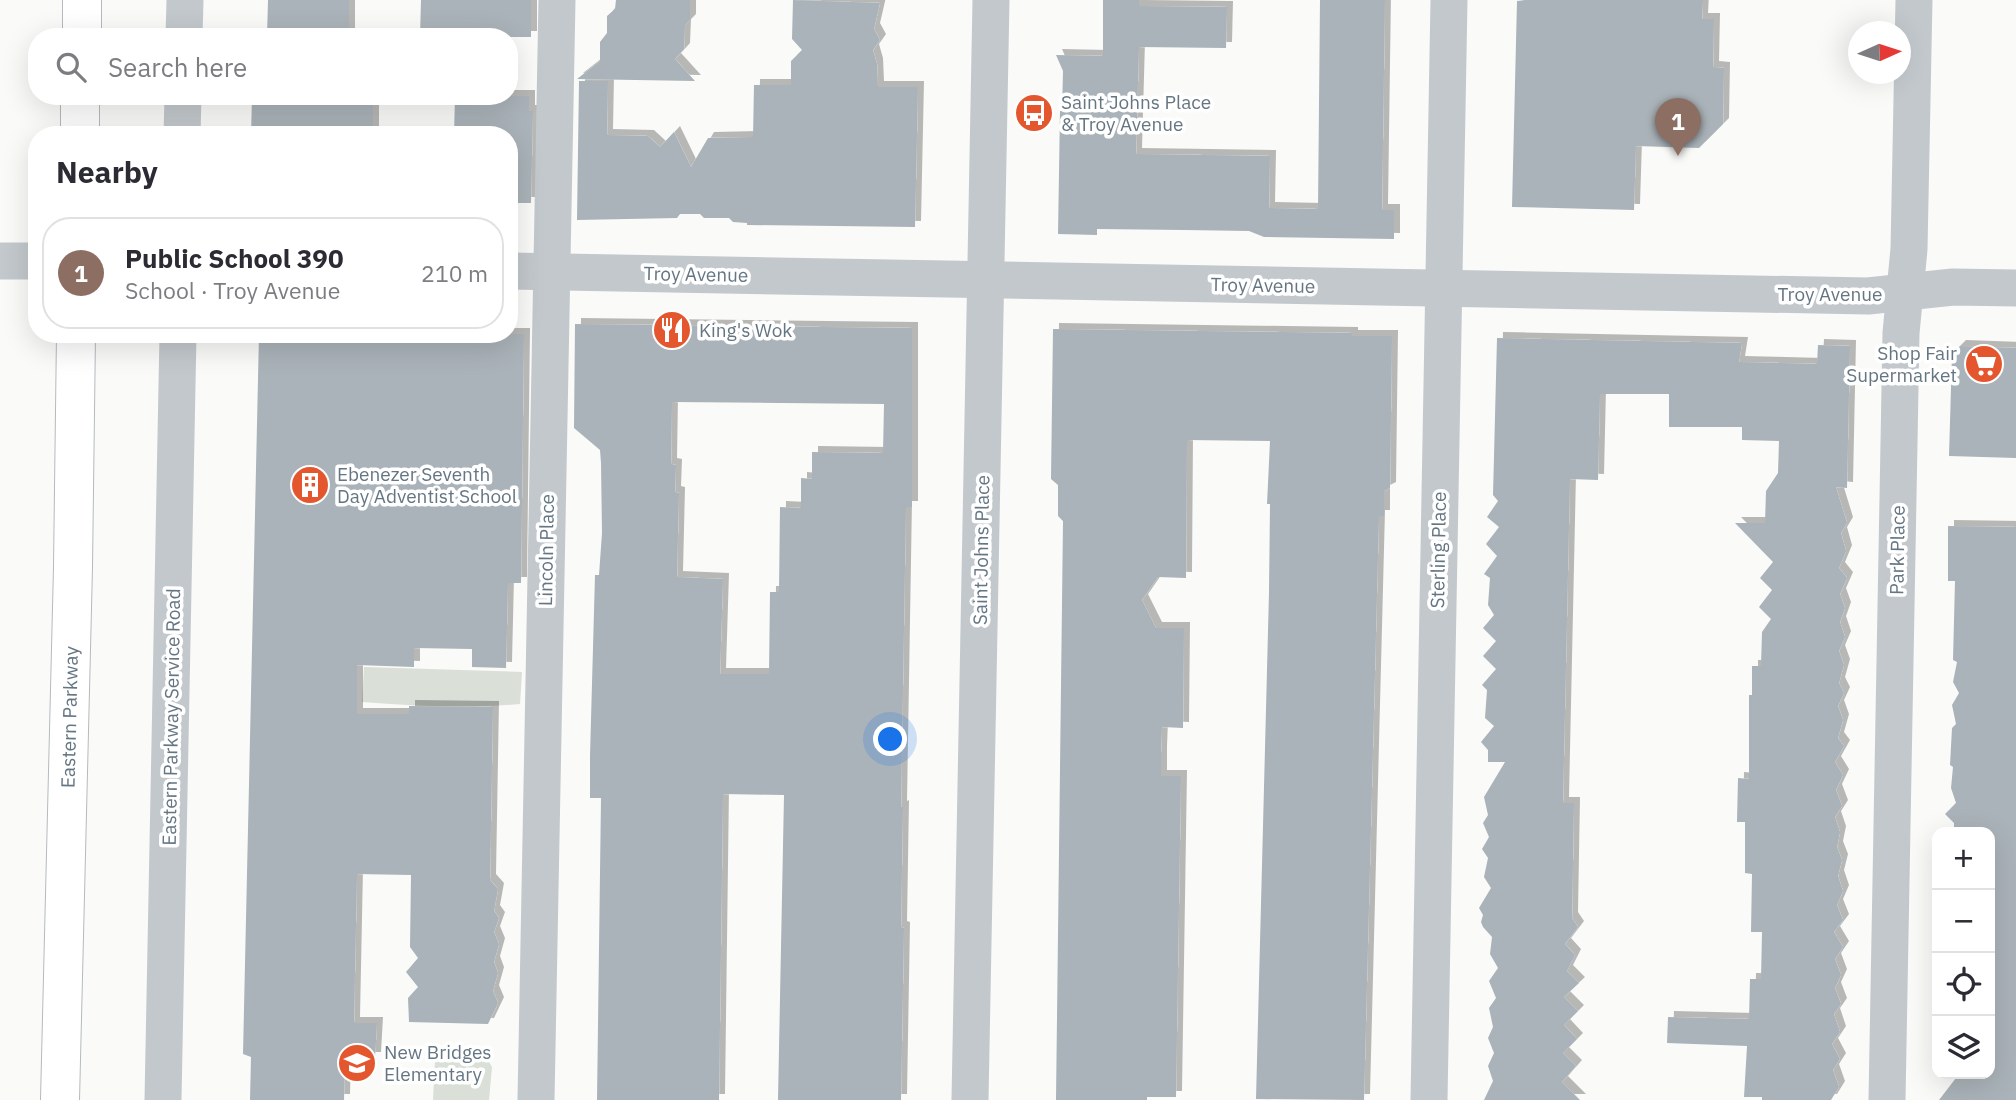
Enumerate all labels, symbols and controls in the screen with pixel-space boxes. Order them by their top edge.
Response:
north arrow [1848,21,1911,84]
search box [28,28,518,105]
icon: search [52,48,90,86]
text: Search here [108,50,247,84]
place label: Saint Johns Place & Troy Avenue [1061,90,1211,136]
bus stop icon: Saint Johns Place & Troy Avenue [1013,92,1055,134]
pin: 1 [1655,98,1701,156]
text: Nearby [56,152,158,191]
text: Public School 390 [125,241,344,275]
text: 1 [74,258,88,288]
text: 210 m [421,258,488,288]
street label: Troy Avenue [643,261,749,287]
street label: Troy Avenue [1210,272,1316,298]
text: School · Troy Avenue [125,275,340,305]
street label: Troy Avenue [1778,282,1882,306]
restaurant icon: King's Wok [651,309,693,351]
place label: King's Wok [699,318,792,342]
place label: Shop Fair Supermarket [1846,341,1957,387]
supermarket icon: Shop Fair Supermarket [1963,343,2005,385]
place label: Ebenezer Seventh Day Adventist School [337,462,517,508]
building icon: Ebenezer Seventh Day Adventist School [289,464,331,506]
street label: Saint Johns Place [968,475,994,625]
street label: Sterling Place [1425,491,1451,609]
street label: Lincoln Place [533,494,559,606]
street label: Park Place [1884,505,1910,595]
street label: Eastern Parkway Service Road [157,588,185,846]
street label: Eastern Parkway [56,645,83,788]
your location [873,722,907,756]
map controls [1932,827,1995,1079]
button: + [1932,827,1995,890]
button: − [1932,890,1995,953]
button: locate [1932,953,1995,1016]
button: layers [1932,1016,1995,1079]
place label: New Bridges Elementary [384,1040,492,1086]
school or university icon: New Bridges Elementary [336,1042,378,1084]

